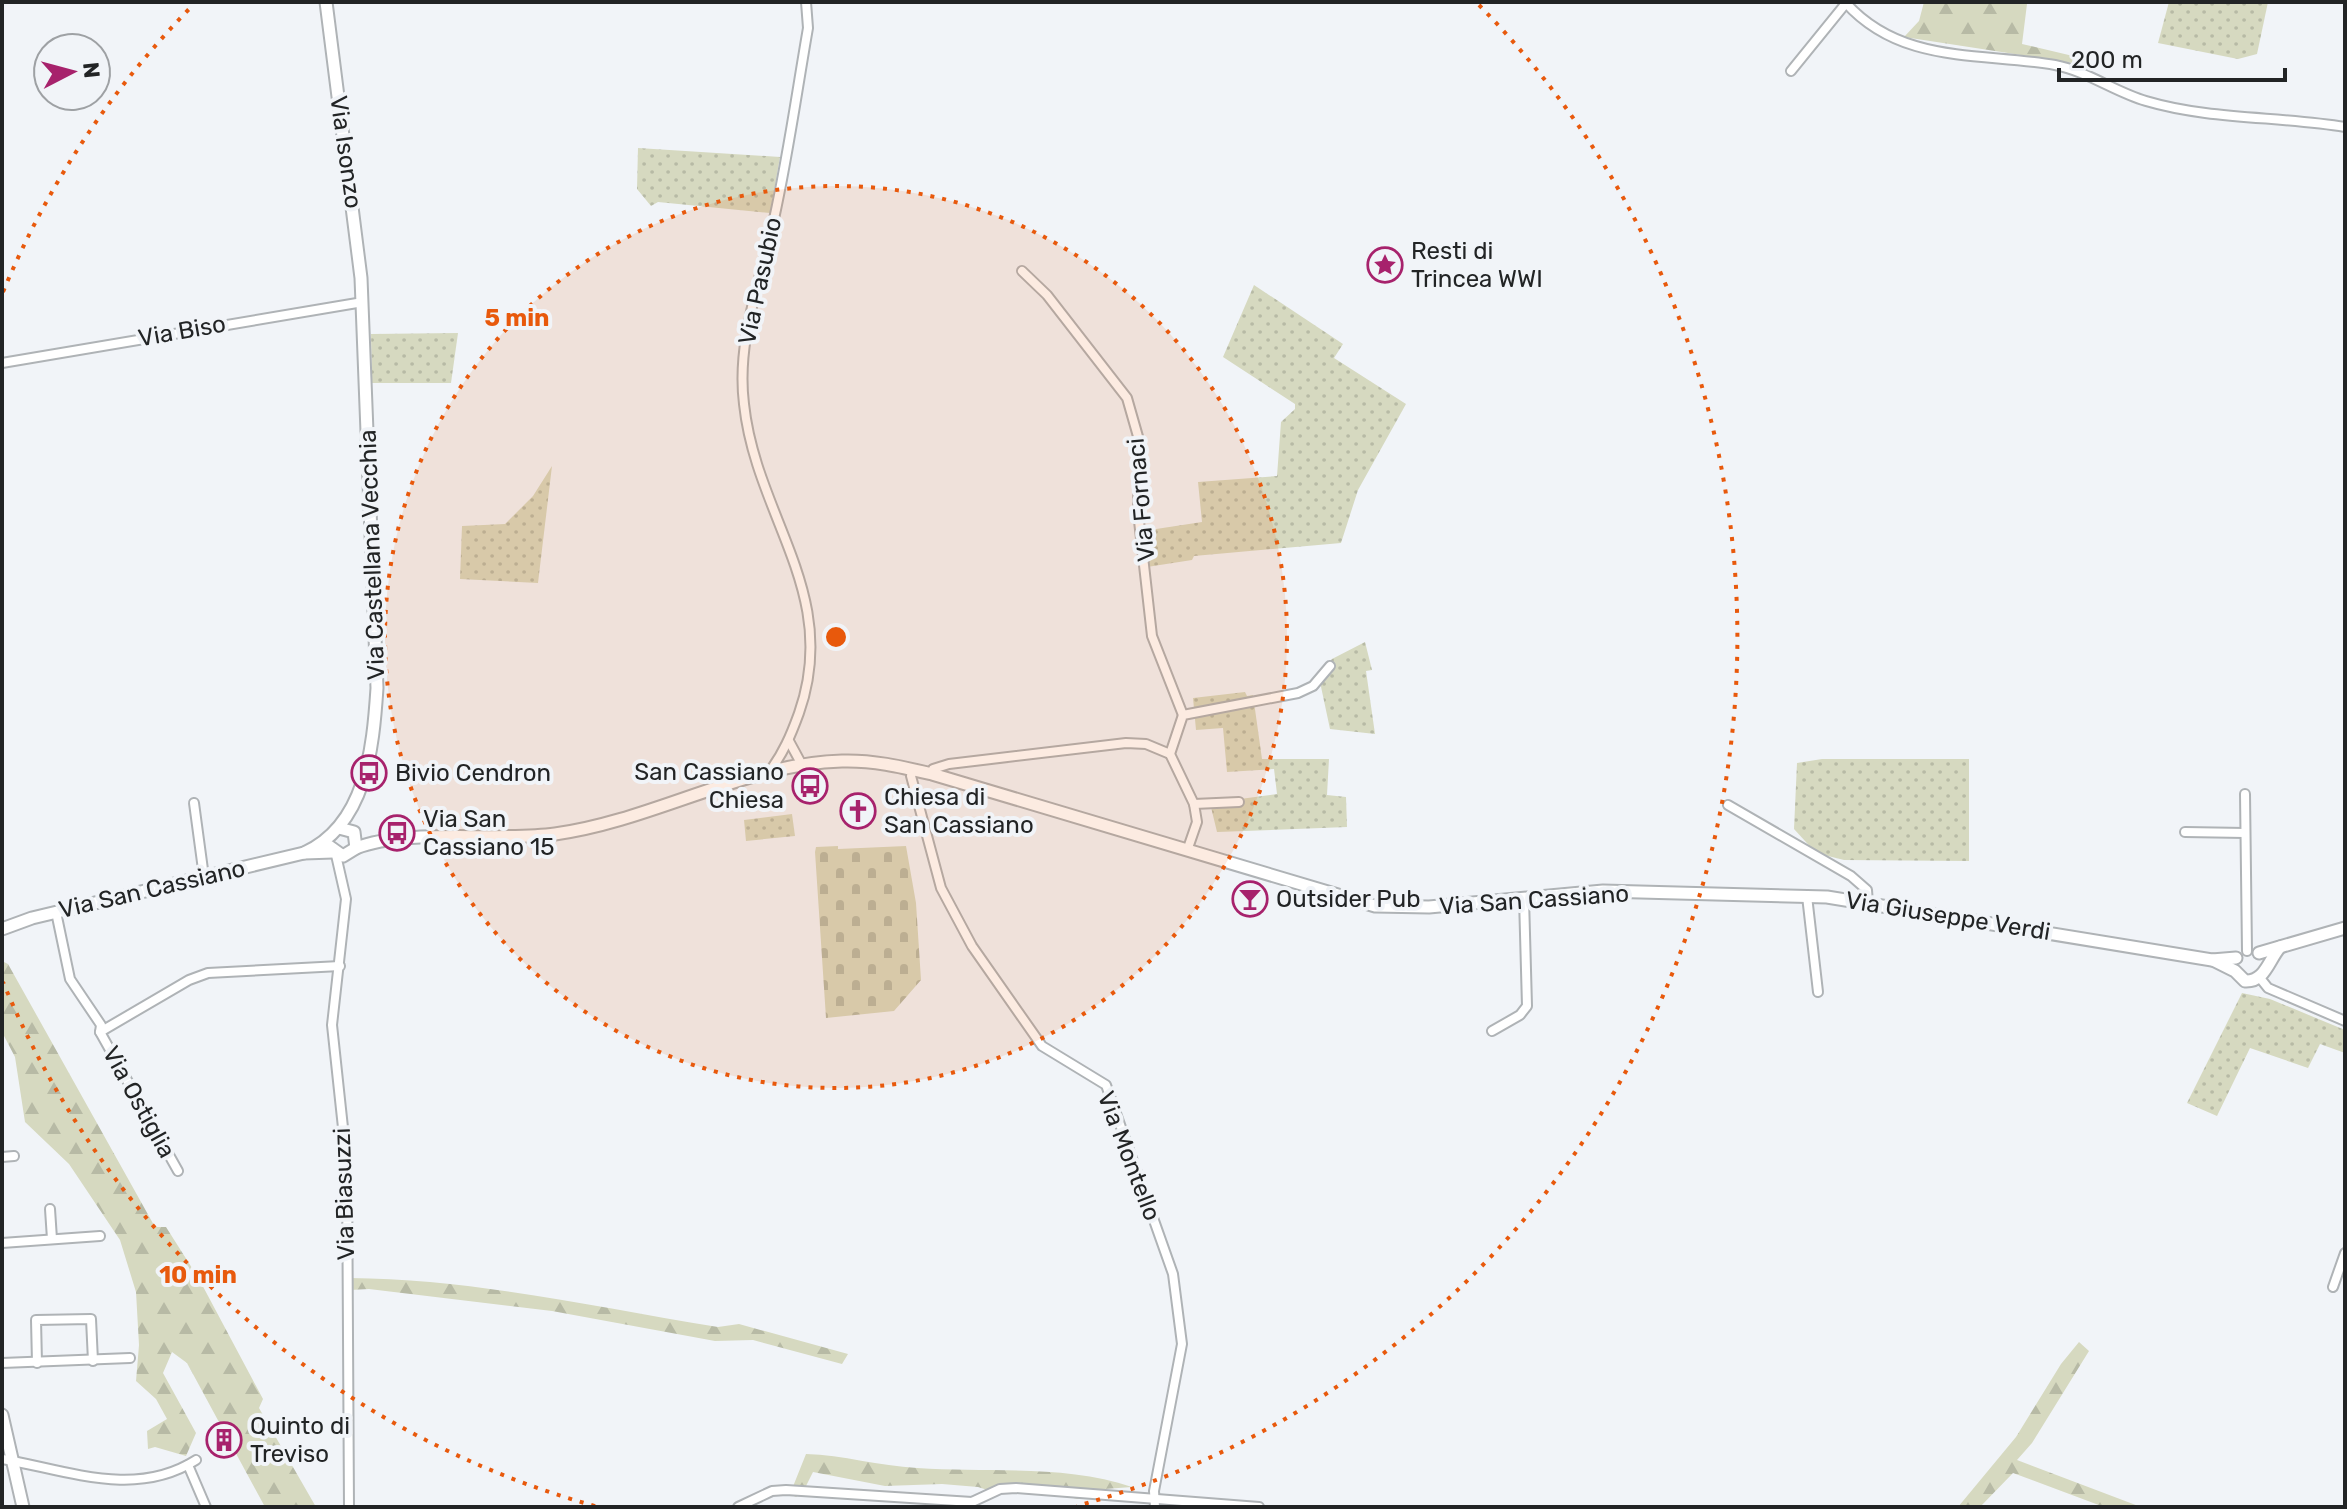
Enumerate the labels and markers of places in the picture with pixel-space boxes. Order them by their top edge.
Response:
place label: Resti di Trincea WWI [1411,237,1543,293]
place icon: Resti di Trincea WWI [1366,246,1404,284]
centre of rings [822,623,850,651]
bus stop icon: Bivio Cendron [350,754,388,792]
place label: San Cassiano Chiesa [634,758,784,814]
place label: Bivio Cendron [395,759,551,787]
bus stop icon: San Cassiano Chiesa [791,767,829,805]
place label: Chiesa di San Cassiano [884,783,1034,839]
church icon: Chiesa di San Cassiano [839,792,877,830]
place label: Via San Cassiano 15 [423,805,555,861]
bus stop icon: Via San Cassiano 15 [378,814,416,852]
bar icon: Outsider Pub [1231,880,1269,918]
place label: Outsider Pub [1276,885,1420,913]
place label: Quinto di Treviso [250,1412,350,1468]
building icon: Quinto di Treviso [205,1421,243,1459]

